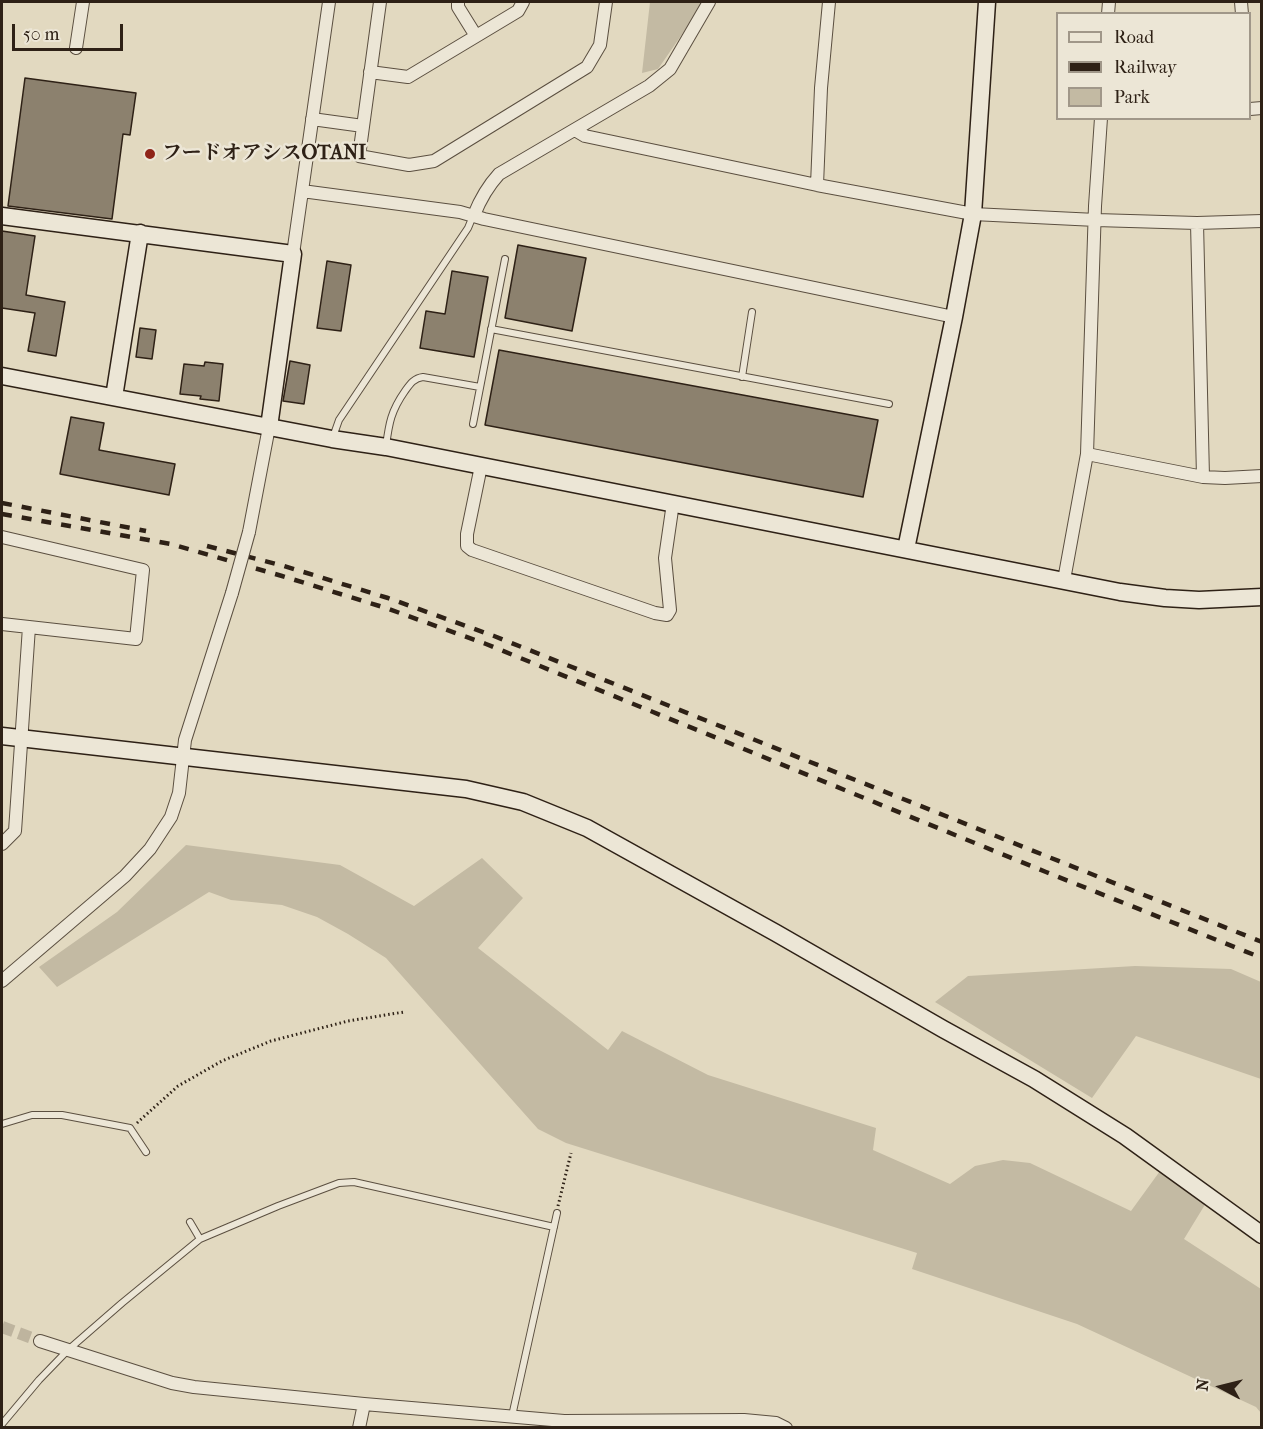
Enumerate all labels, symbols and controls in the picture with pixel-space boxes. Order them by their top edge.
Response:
scale bar [15,12,126,50]
legend [1056,12,1251,120]
text: 50 m [23,24,59,45]
text: Road [1114,27,1154,48]
text: Railway [1114,57,1177,78]
text: Park [1114,87,1150,108]
place label: フードオアシスOTANI [162,142,366,166]
marker: フードオアシスOTANI [143,147,157,161]
north arrow [1191,1357,1251,1417]
text: N [1192,1378,1213,1392]

